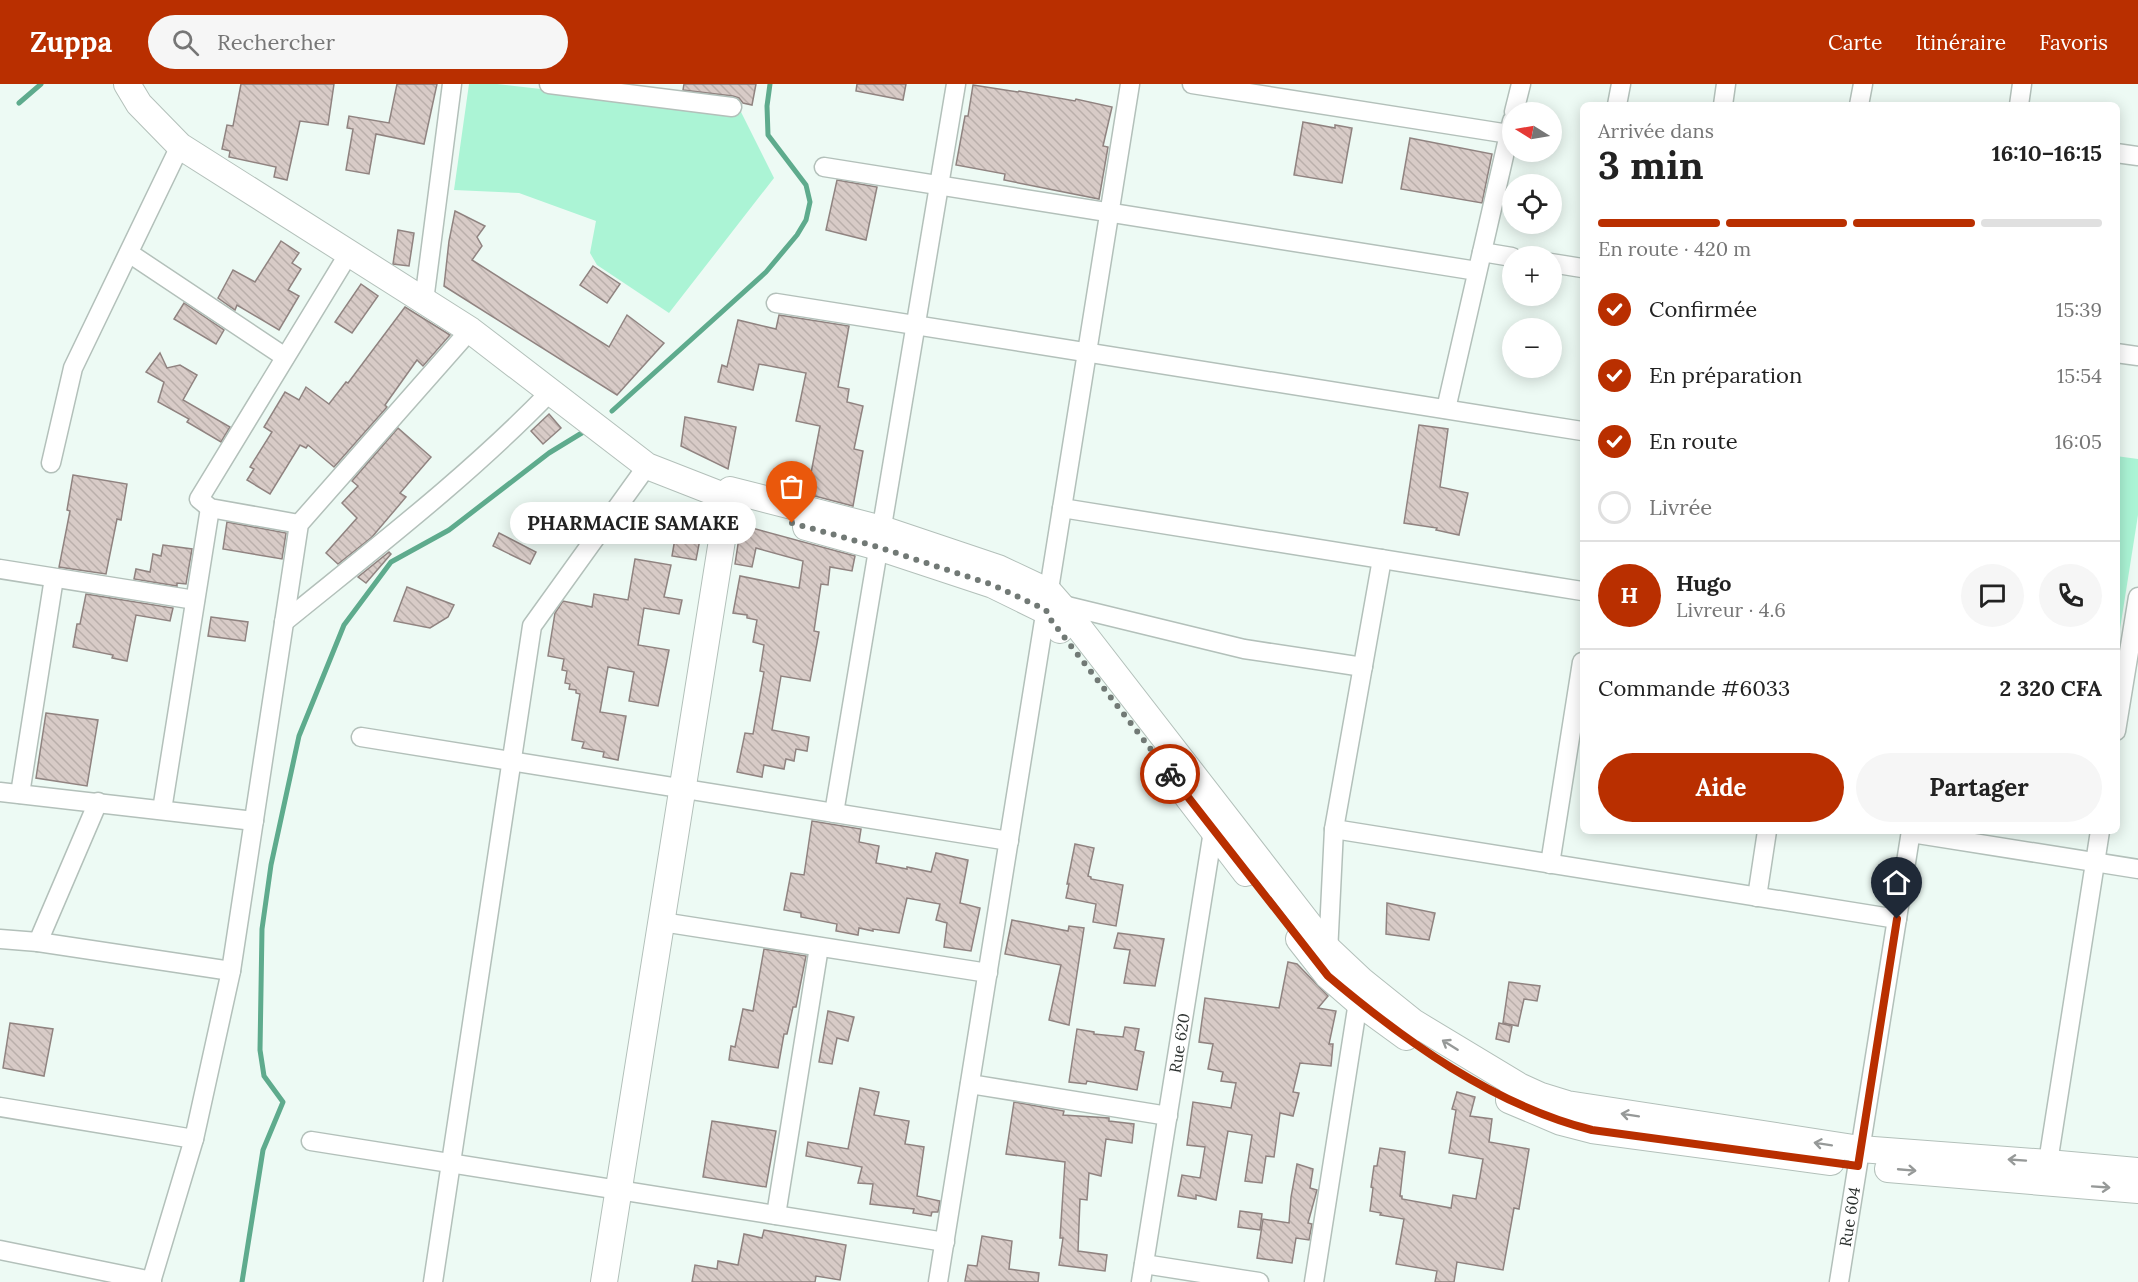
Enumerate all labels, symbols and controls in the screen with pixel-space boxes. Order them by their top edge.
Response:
search box [148,15,568,69]
text: Zuppa [30,24,112,60]
icon: search [169,26,202,59]
text: Rechercher [217,28,335,56]
text: Carte [1828,29,1882,56]
text: Itinéraire [1915,29,2006,56]
text: Favoris [2039,29,2108,56]
north arrow [1502,102,1562,162]
map controls [1502,102,1562,378]
text: Arrivée dans [1598,118,1714,143]
text: 16:10–16:15 [1992,139,2102,167]
text: 3 min [1598,140,1704,190]
button: locate [1502,174,1562,234]
text: En route · 420 m [1598,236,1751,261]
button: + [1502,246,1562,306]
icon: check [1598,293,1631,326]
text: Confirmée [1649,295,1757,323]
text: 15:39 [2056,297,2102,322]
button: − [1502,318,1562,378]
icon: check [1598,359,1631,392]
text: En préparation [1649,361,1802,389]
text: 15:54 [2057,363,2102,388]
icon: check [1598,425,1631,458]
text: En route [1649,427,1738,455]
text: 16:05 [2055,429,2102,454]
pin [766,461,817,523]
icon: bag [775,470,808,503]
text: Livrée [1649,493,1712,521]
callout: PHARMACIE SAMAKE [510,502,756,544]
text: PHARMACIE SAMAKE [527,510,739,535]
button: chat [1961,564,2024,627]
button: phone [2039,564,2102,627]
text: Hugo [1676,569,1731,597]
text: H [1621,581,1638,609]
text: Livreur · 4.6 [1676,597,1786,622]
text: Commande #6033 [1598,674,1790,702]
text: 2 320 CFA [1999,674,2102,702]
courier [1140,744,1200,804]
button: Aide [1598,753,1844,822]
button: Partager [1856,753,2102,822]
icon: bike [1154,758,1187,791]
pin [1871,857,1922,919]
icon: home [1880,866,1913,899]
street label: Rue 620 [1165,1012,1194,1074]
one-way arrow [1442,1039,1459,1051]
one-way arrow [1621,1109,1640,1120]
one-way arrow [1813,1138,1833,1149]
one-way arrow [2008,1155,2027,1166]
one-way arrow [1896,1165,1916,1176]
one-way arrow [2091,1182,2111,1193]
street label: Rue 604 [1835,1185,1864,1248]

